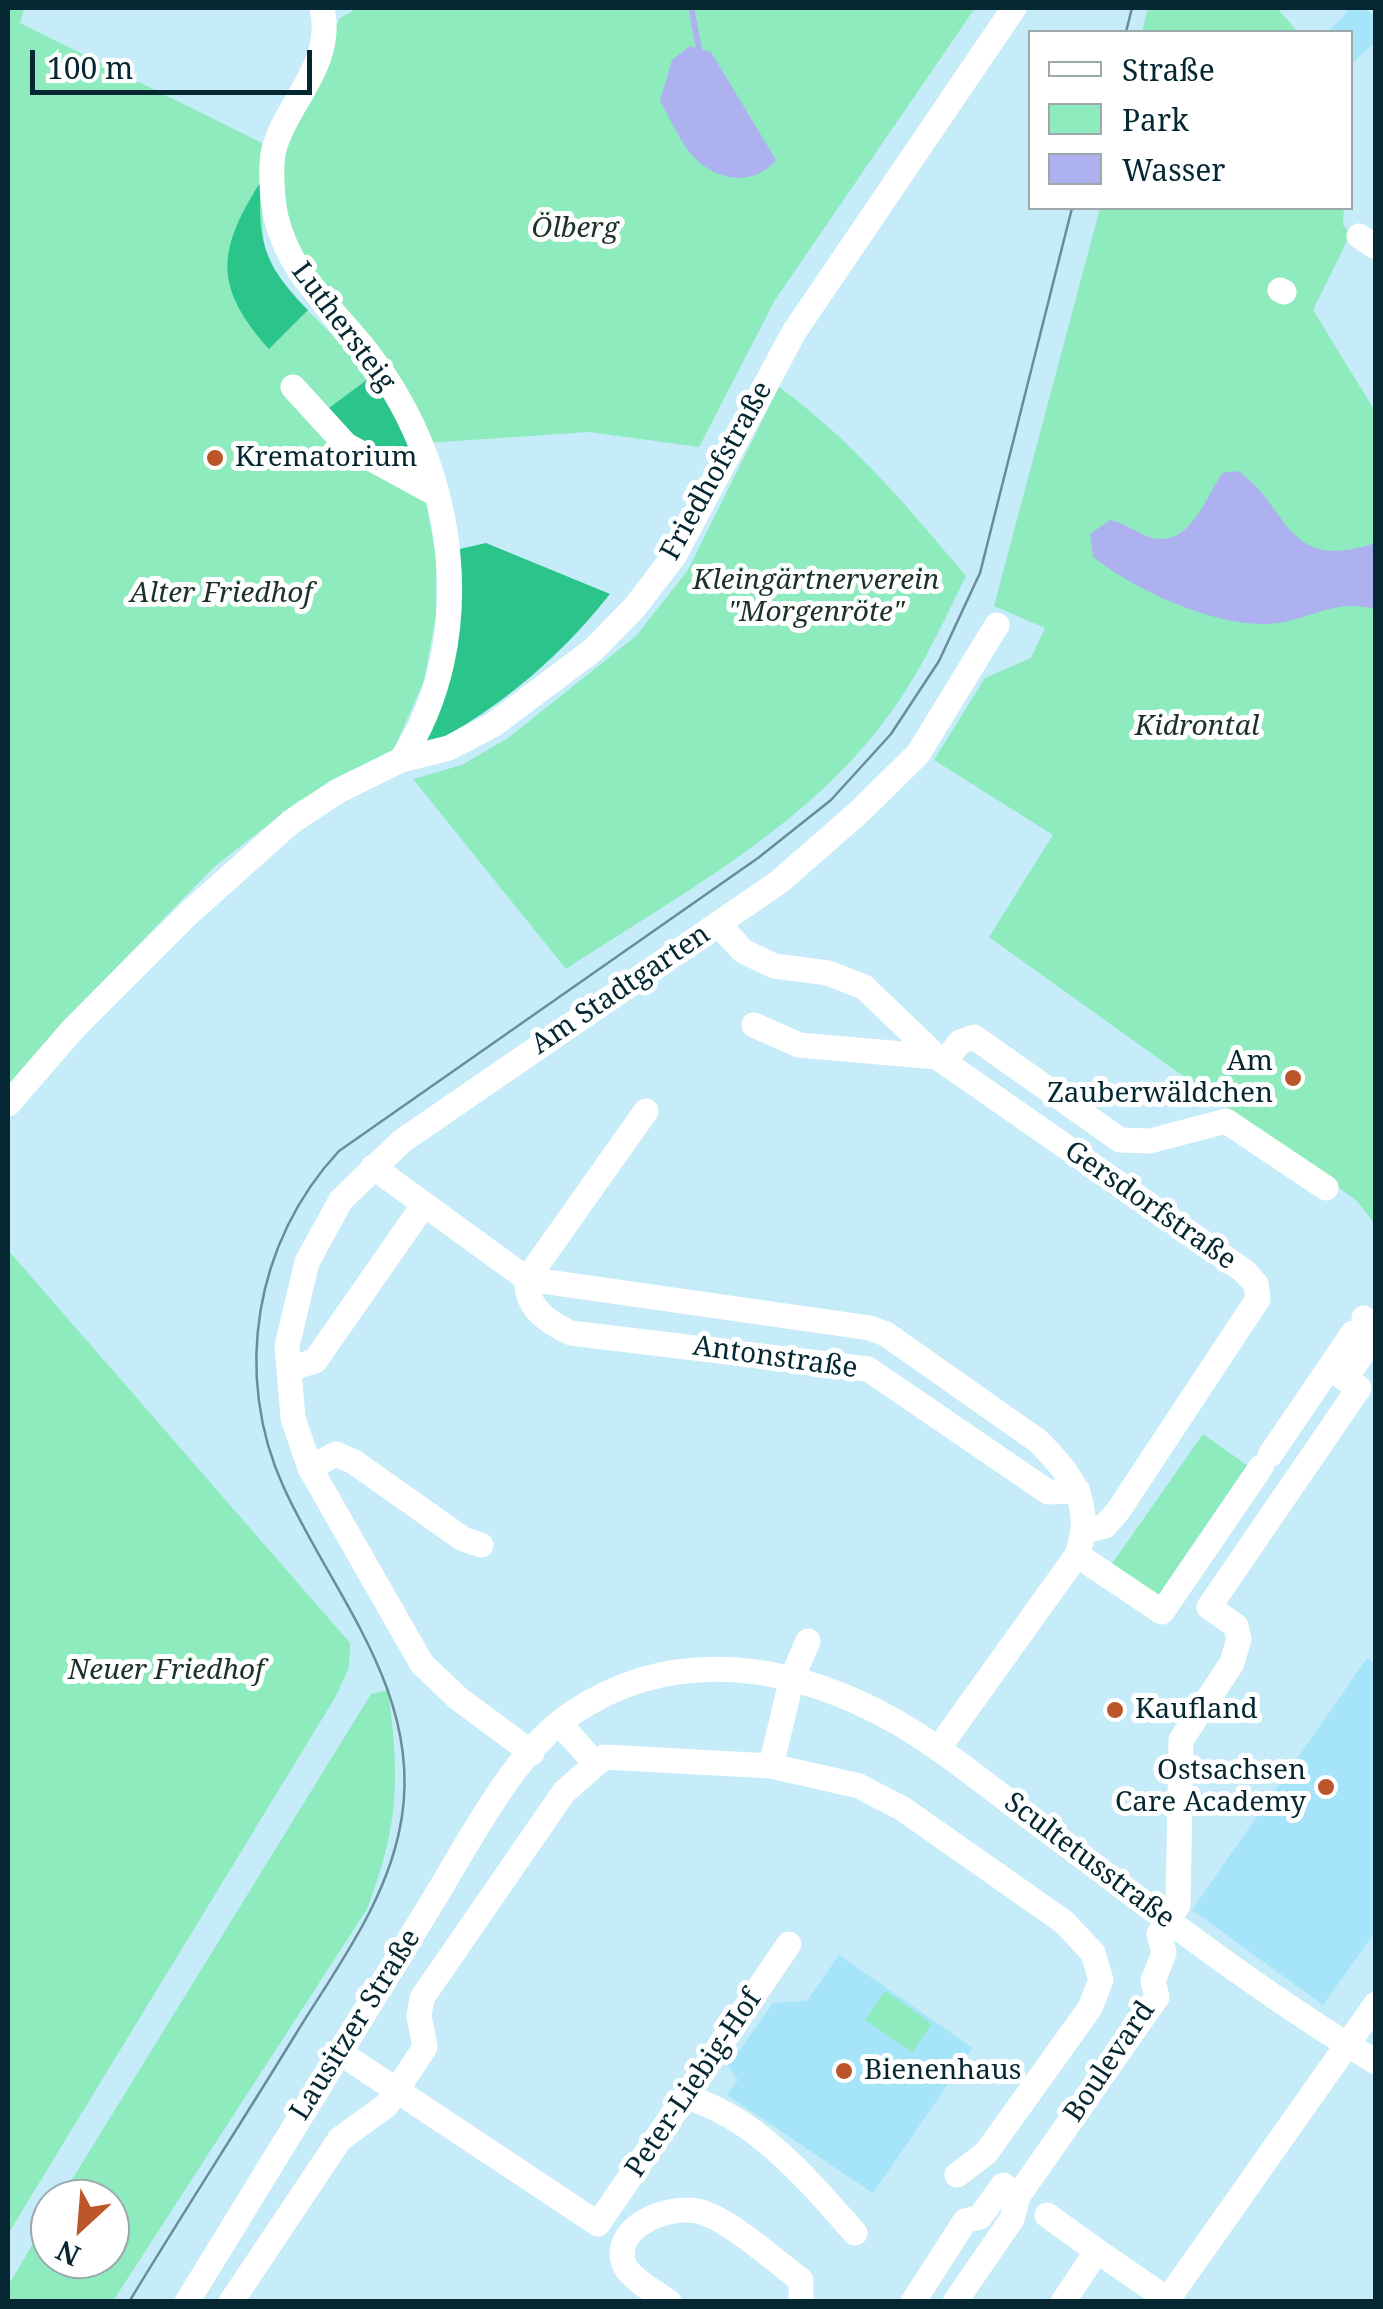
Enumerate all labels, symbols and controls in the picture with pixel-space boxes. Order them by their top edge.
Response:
scale bar [35,30,318,92]
legend [1028,30,1353,210]
text: 100 m [47,47,133,88]
text: Straße [1122,49,1215,90]
text: Park [1122,99,1189,140]
text: Wasser [1122,149,1225,190]
park label: Ölberg [532,212,618,246]
street label: Luthersteig [284,256,402,398]
street label: Friedhofstraße [654,376,780,566]
place label: Krematorium [235,441,417,475]
marker: Krematorium [204,447,226,469]
park label: Kleingärtnerverein "Morgenröte" [693,564,939,630]
park label: Alter Friedhof [130,577,312,611]
park label: Kidrontal [1135,710,1259,744]
street label: Am Stadtgarten [525,918,717,1062]
place label: Am Zauberwäldchen [1047,1045,1273,1111]
marker: Am Zauberwäldchen [1282,1067,1304,1089]
street label: Gersdorfstraße [1058,1134,1242,1278]
street label: Antonstraße [691,1330,859,1386]
park label: Neuer Friedhof [68,1654,264,1688]
place label: Kaufland [1135,1693,1258,1727]
marker: Kaufland [1104,1699,1126,1721]
place label: Ostsachsen Care Academy [1115,1754,1306,1820]
marker: Ostsachsen Care Academy [1315,1776,1337,1798]
street label: Scultetusstraße [997,1786,1181,1936]
street label: Lausitzer Straße [284,1923,428,2127]
street label: Peter-Liebig-Hof [619,1984,769,2184]
street label: Boulevard [1057,1995,1163,2129]
place label: Bienenhaus [864,2054,1021,2088]
marker: Bienenhaus [833,2060,855,2082]
north arrow [30,2179,130,2279]
text: N [49,2232,86,2276]

